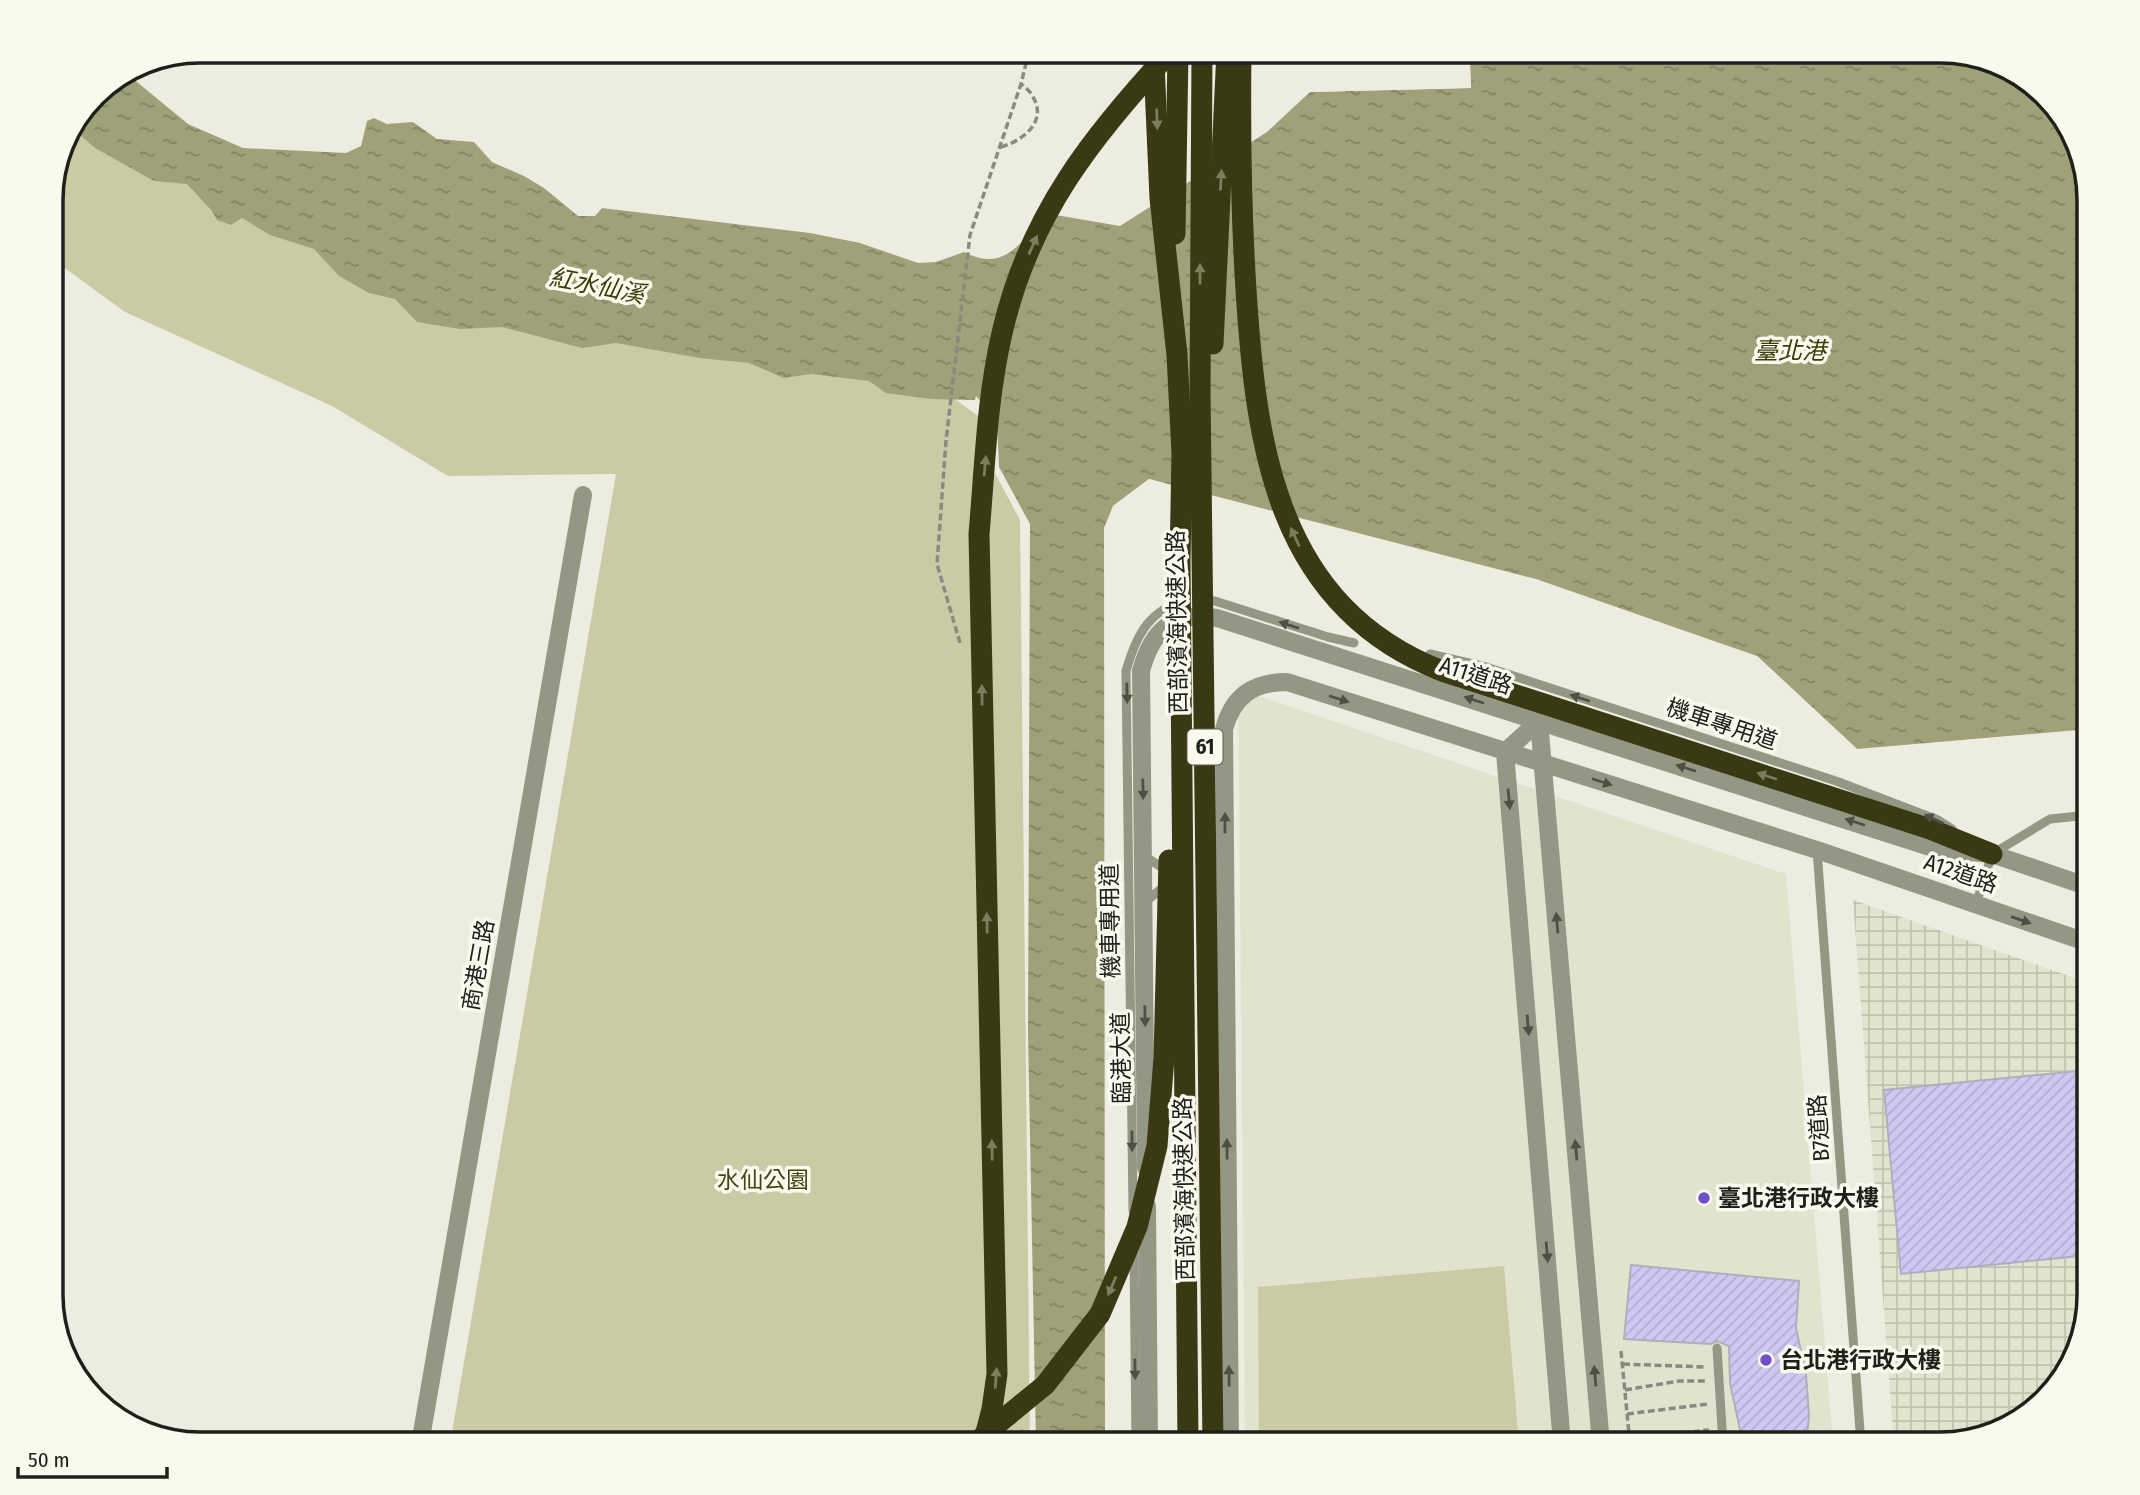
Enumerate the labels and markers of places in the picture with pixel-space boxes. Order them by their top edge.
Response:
place label: 臺北港行政大樓 [1718,1184,1879,1212]
marker: 臺北港行政大樓 [1696,1190,1712,1206]
place label: 台北港行政大樓 [1780,1346,1941,1374]
marker: 台北港行政大樓 [1758,1352,1774,1368]

